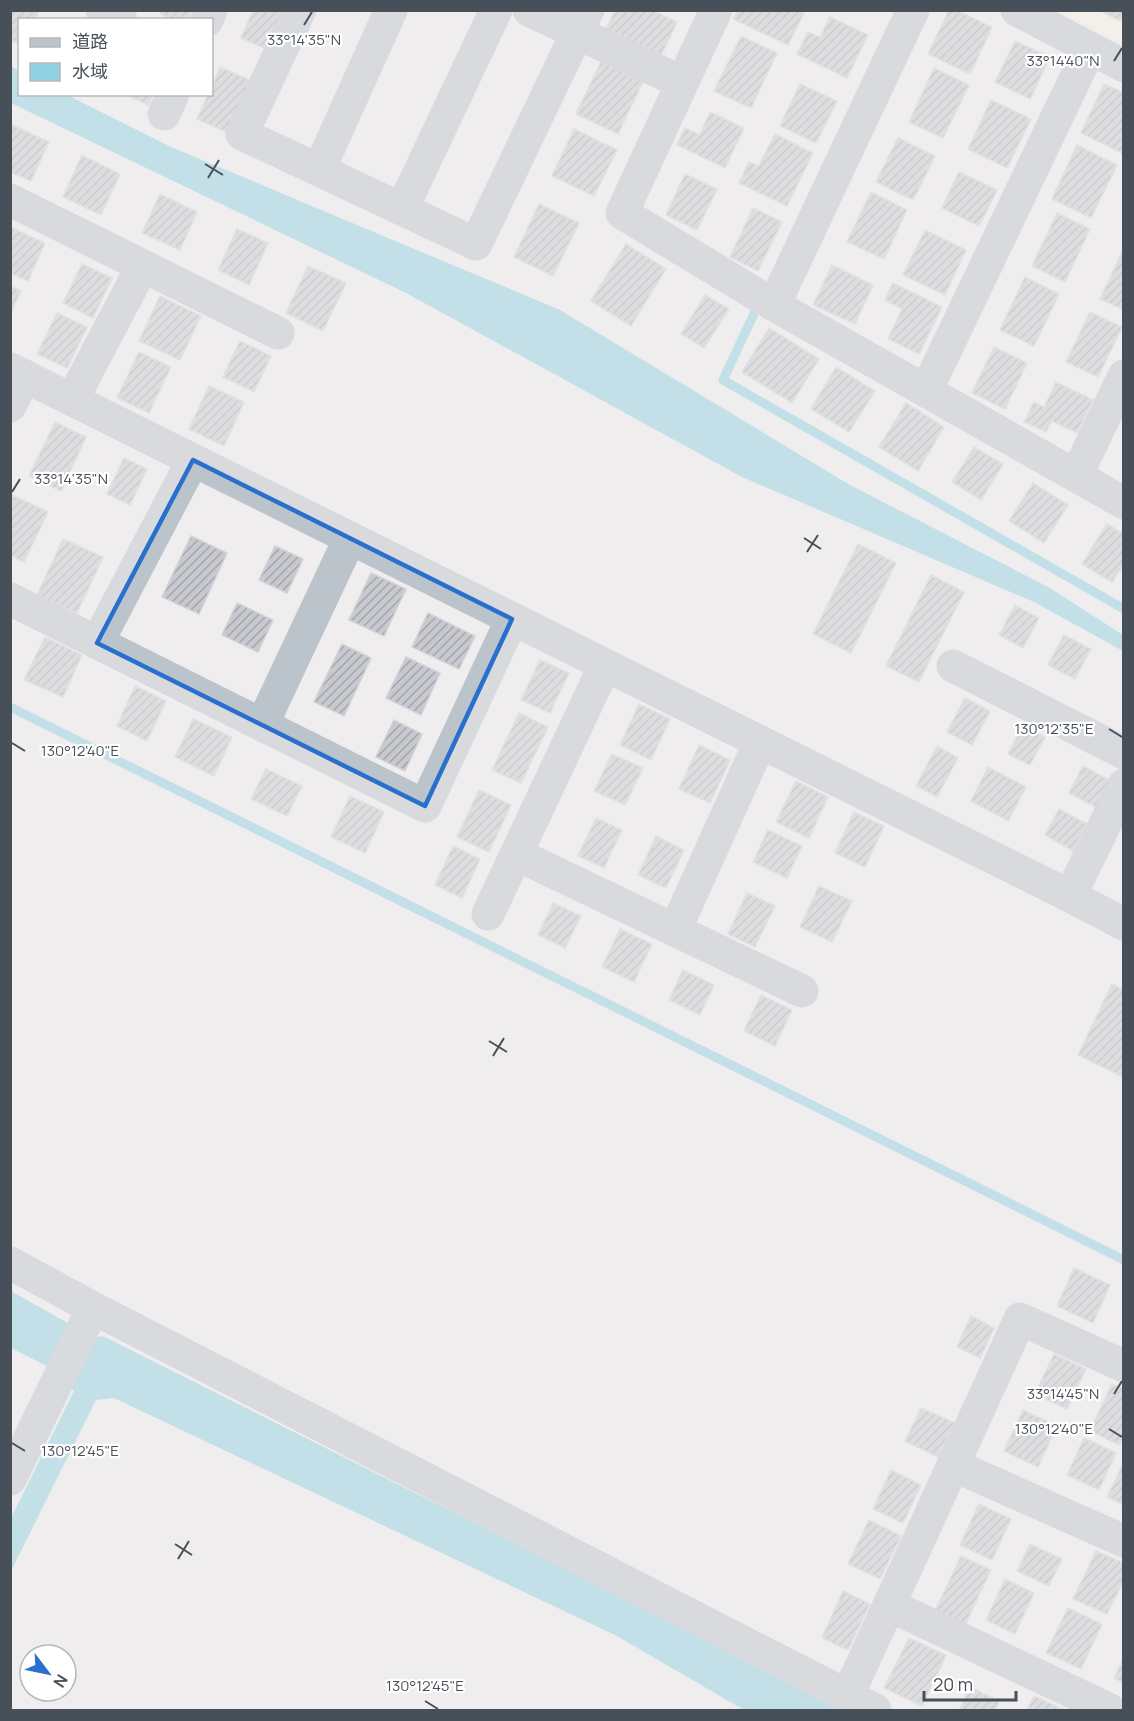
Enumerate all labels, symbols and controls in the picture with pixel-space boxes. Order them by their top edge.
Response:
legend [18,18,213,96]
text: 道路 [72,29,108,53]
text: 33°14'35"N [267,29,341,50]
text: 33°14'40"N [1026,50,1100,71]
text: 水域 [72,59,108,83]
text: 33°14'35"N [34,468,108,489]
text: 130°12'35"E [1014,718,1094,739]
text: 130°12'40"E [41,740,119,761]
text: 33°14'45"N [1027,1383,1099,1404]
text: 130°12'40"E [1015,1418,1093,1439]
text: 130°12'45"E [41,1440,119,1461]
north arrow [18,1643,78,1703]
scale bar [924,1664,1016,1702]
text: N [48,1670,73,1692]
text: 20 m [933,1672,973,1696]
text: 130°12'45"E [386,1675,464,1696]

